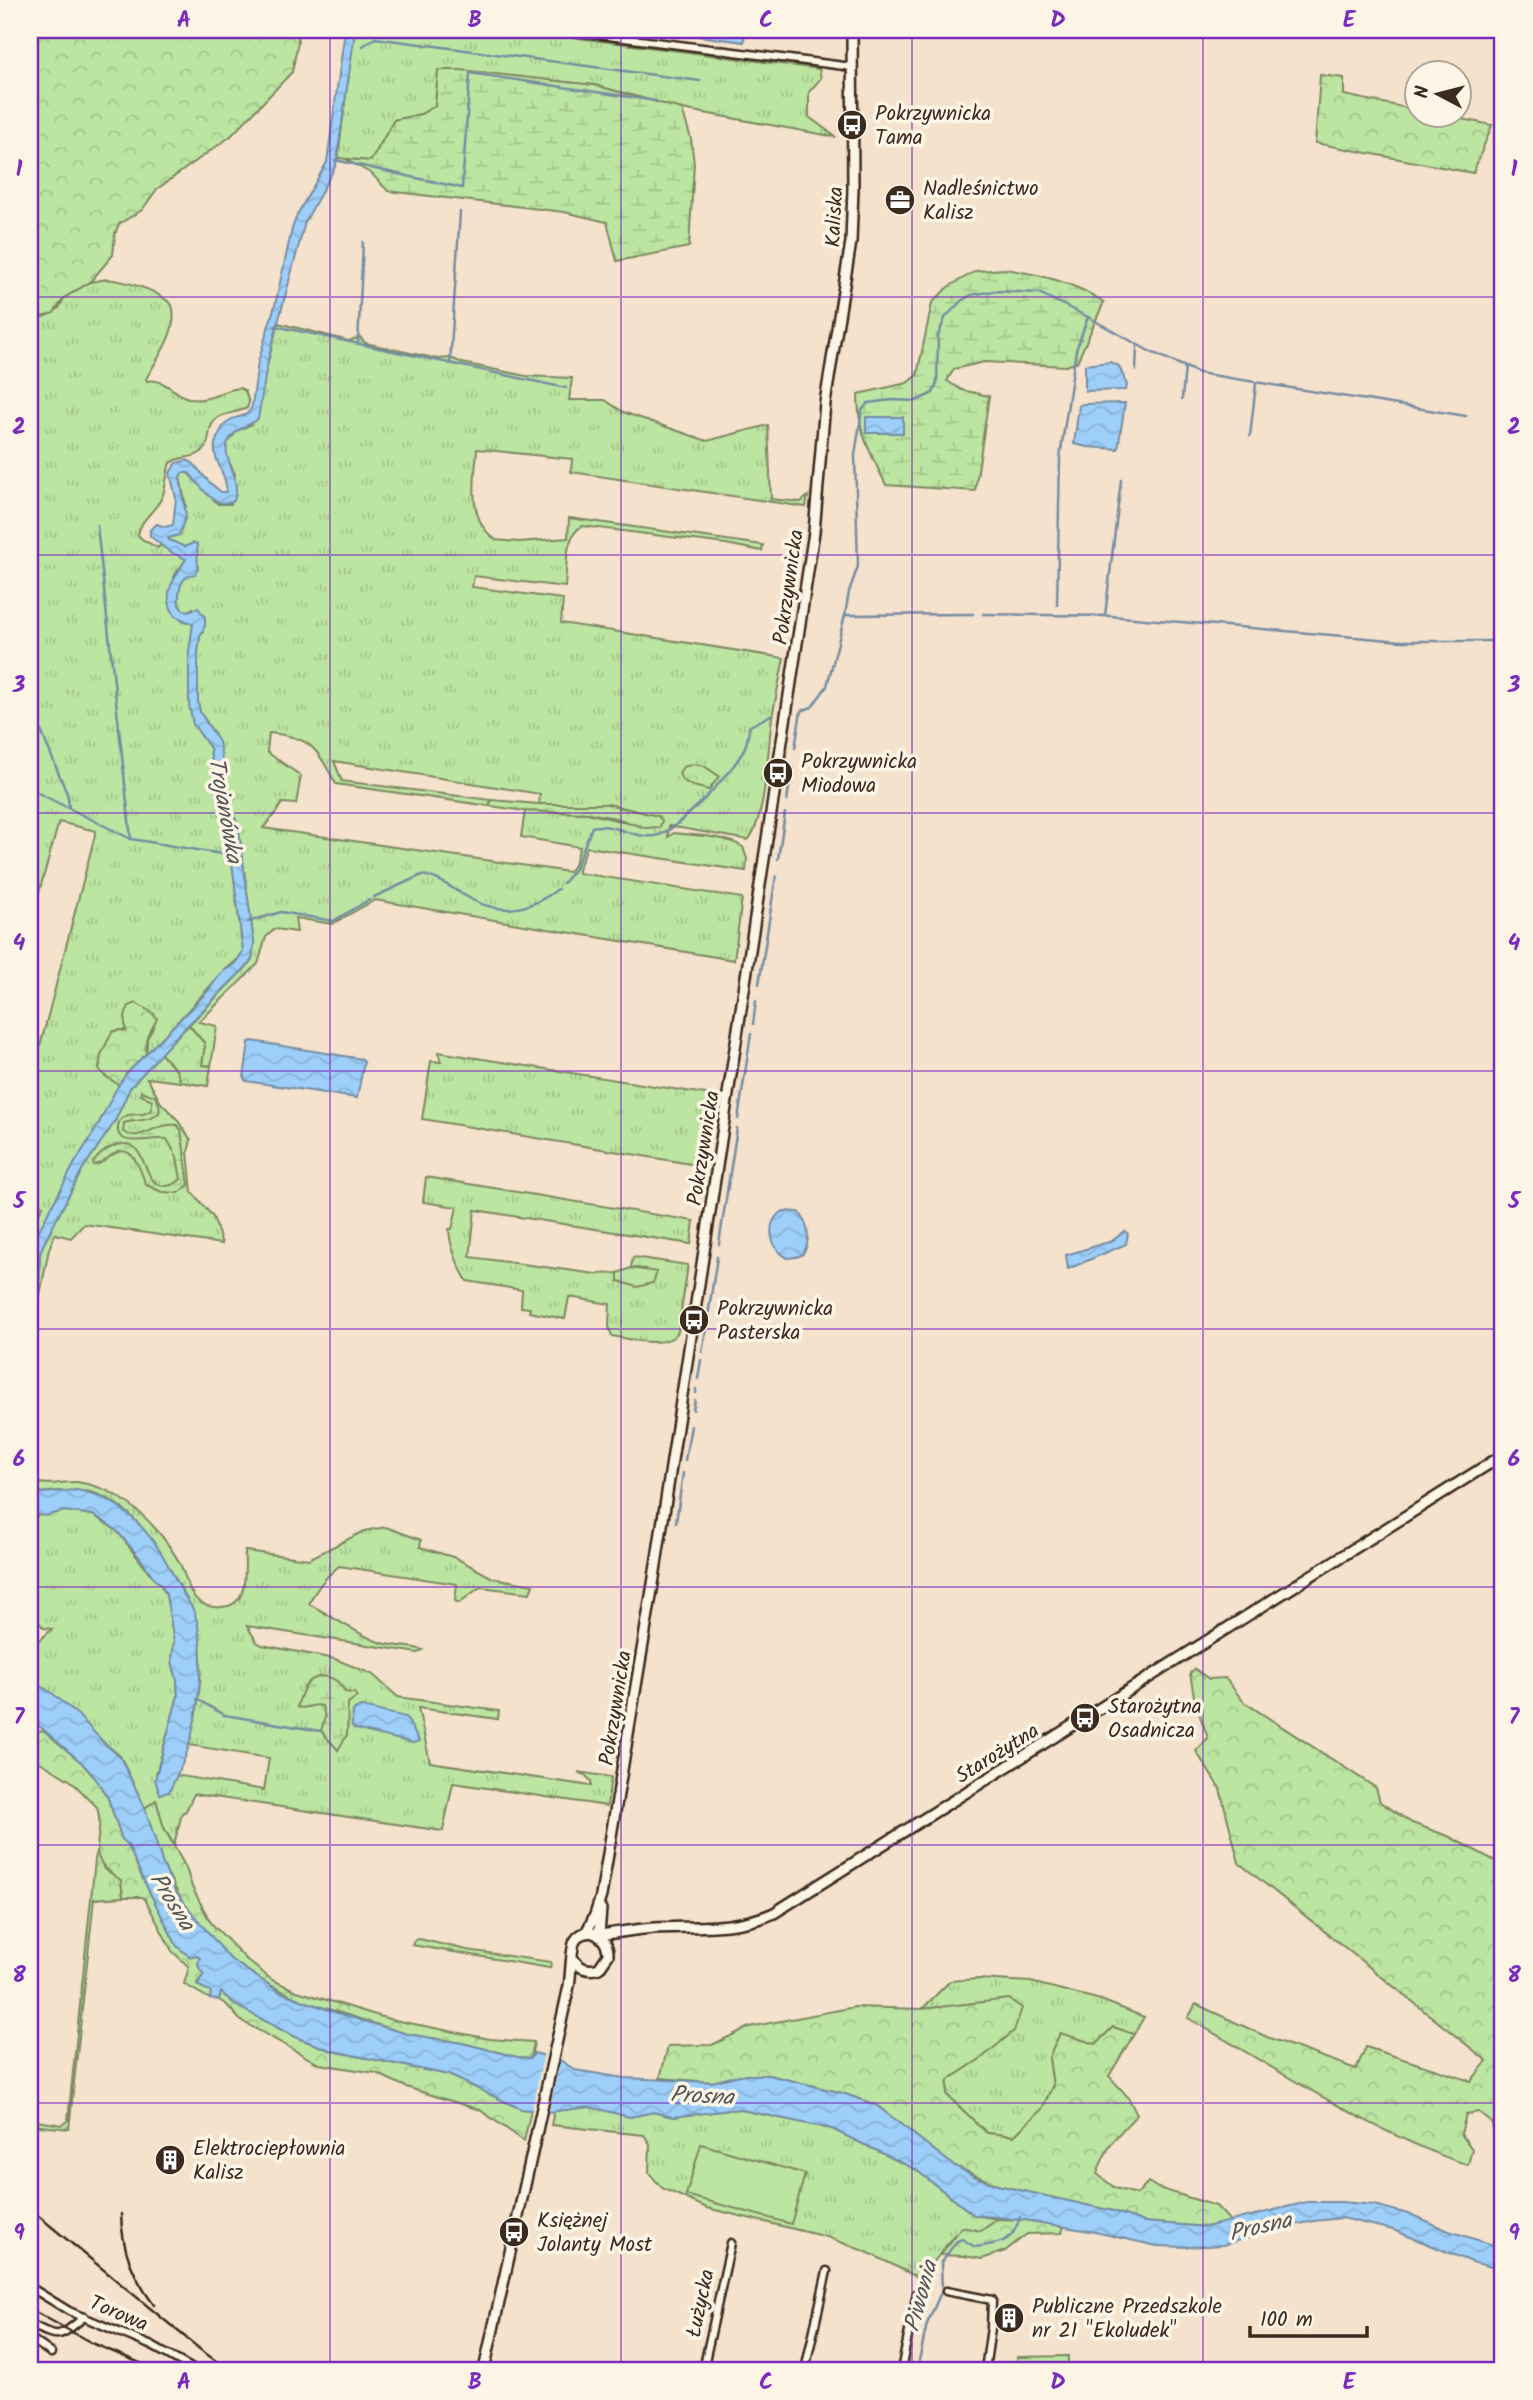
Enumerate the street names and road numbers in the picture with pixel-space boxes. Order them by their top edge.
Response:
street label: Kaliska [817,186,854,248]
street label: Pokrzywnicka [765,527,814,647]
street label: Pokrzywnicka [679,1088,730,1208]
street label: Pokrzywnicka [591,1648,642,1768]
street label: Starożytna [949,1715,1046,1793]
street label: Łużycka [678,2266,725,2340]
street label: Torowa [84,2287,153,2342]

